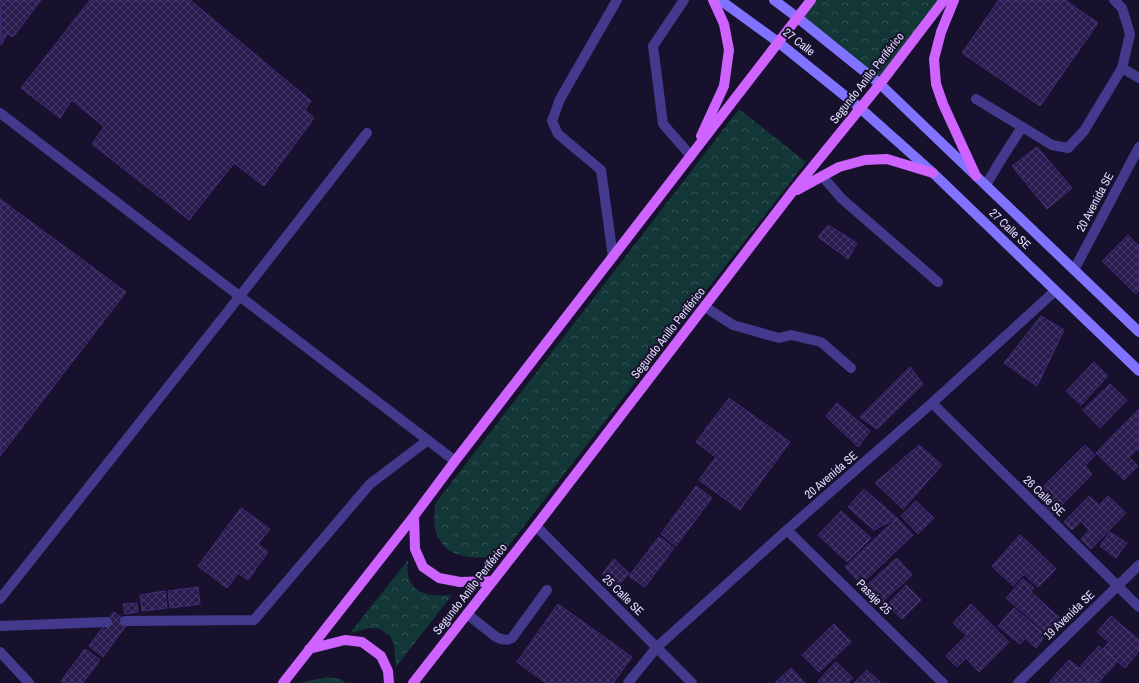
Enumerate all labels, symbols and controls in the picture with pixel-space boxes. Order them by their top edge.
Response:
street label: 27 Calle [780,25,818,59]
street label: Segundo Anillo Periférico [826,29,908,127]
street label: 20 Avenida SE [1073,170,1117,234]
street label: 27 Calle SE [986,205,1034,253]
street label: Segundo Anillo Periférico [627,284,709,382]
street label: 20 Avenida SE [801,448,861,502]
street label: 26 Calle SE [1020,472,1068,520]
street label: Segundo Anillo Periférico [429,540,511,638]
street label: 25 Calle SE [599,571,647,619]
street label: Pasaje 25 [853,576,896,619]
street label: 19 Avenida SE [1040,587,1098,643]

